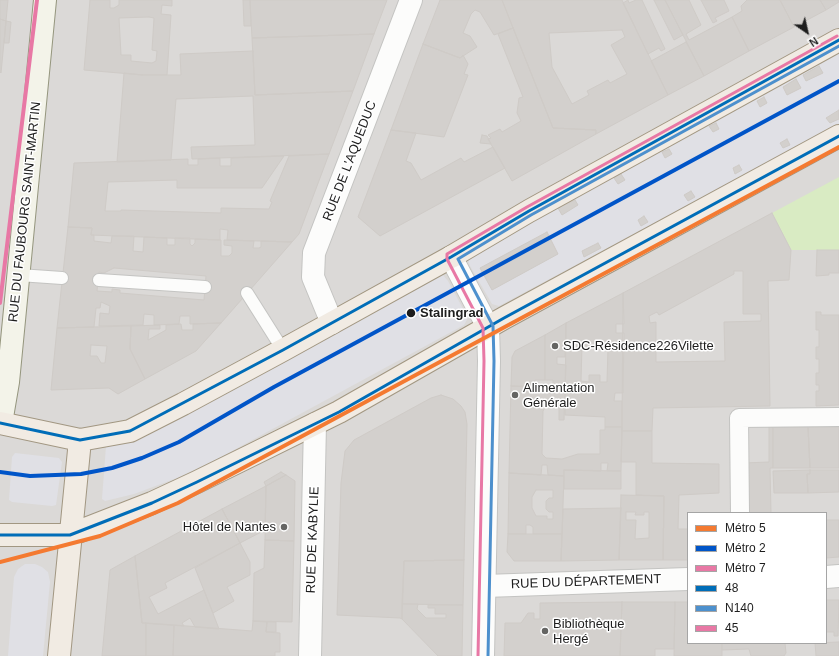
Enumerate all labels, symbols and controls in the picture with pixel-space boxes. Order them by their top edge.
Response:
north arrow [787,12,827,52]
text: N [807,35,820,49]
street label: RUE DE L'AQUEDUC [320,99,380,223]
street label: RUE DU FAUBOURG SAINT-MARTIN [6,101,44,323]
place label: Stalingrad [420,305,484,321]
marker: Stalingrad [405,307,417,319]
place label: SDC-Résidence226Vilette [563,338,714,354]
marker: SDC-Résidence226Vilette [550,341,560,351]
place label: Alimentation Générale [523,380,595,411]
marker: Alimentation Générale [510,390,520,400]
street label: RUE DE KABYLIE [303,486,323,594]
legend [687,512,827,644]
place label: Hôtel de Nantes [183,519,276,535]
text: Métro 5 [725,521,766,535]
marker: Hôtel de Nantes [279,522,289,532]
text: Métro 2 [725,541,766,555]
text: Métro 7 [725,561,766,575]
street label: RUE DU DÉPARTEMENT [511,572,661,592]
text: 48 [725,581,738,595]
text: N140 [725,601,754,615]
place label: Bibliothèque Hergé [553,616,625,647]
text: 45 [725,621,738,635]
marker: Bibliothèque Hergé [540,626,550,636]

